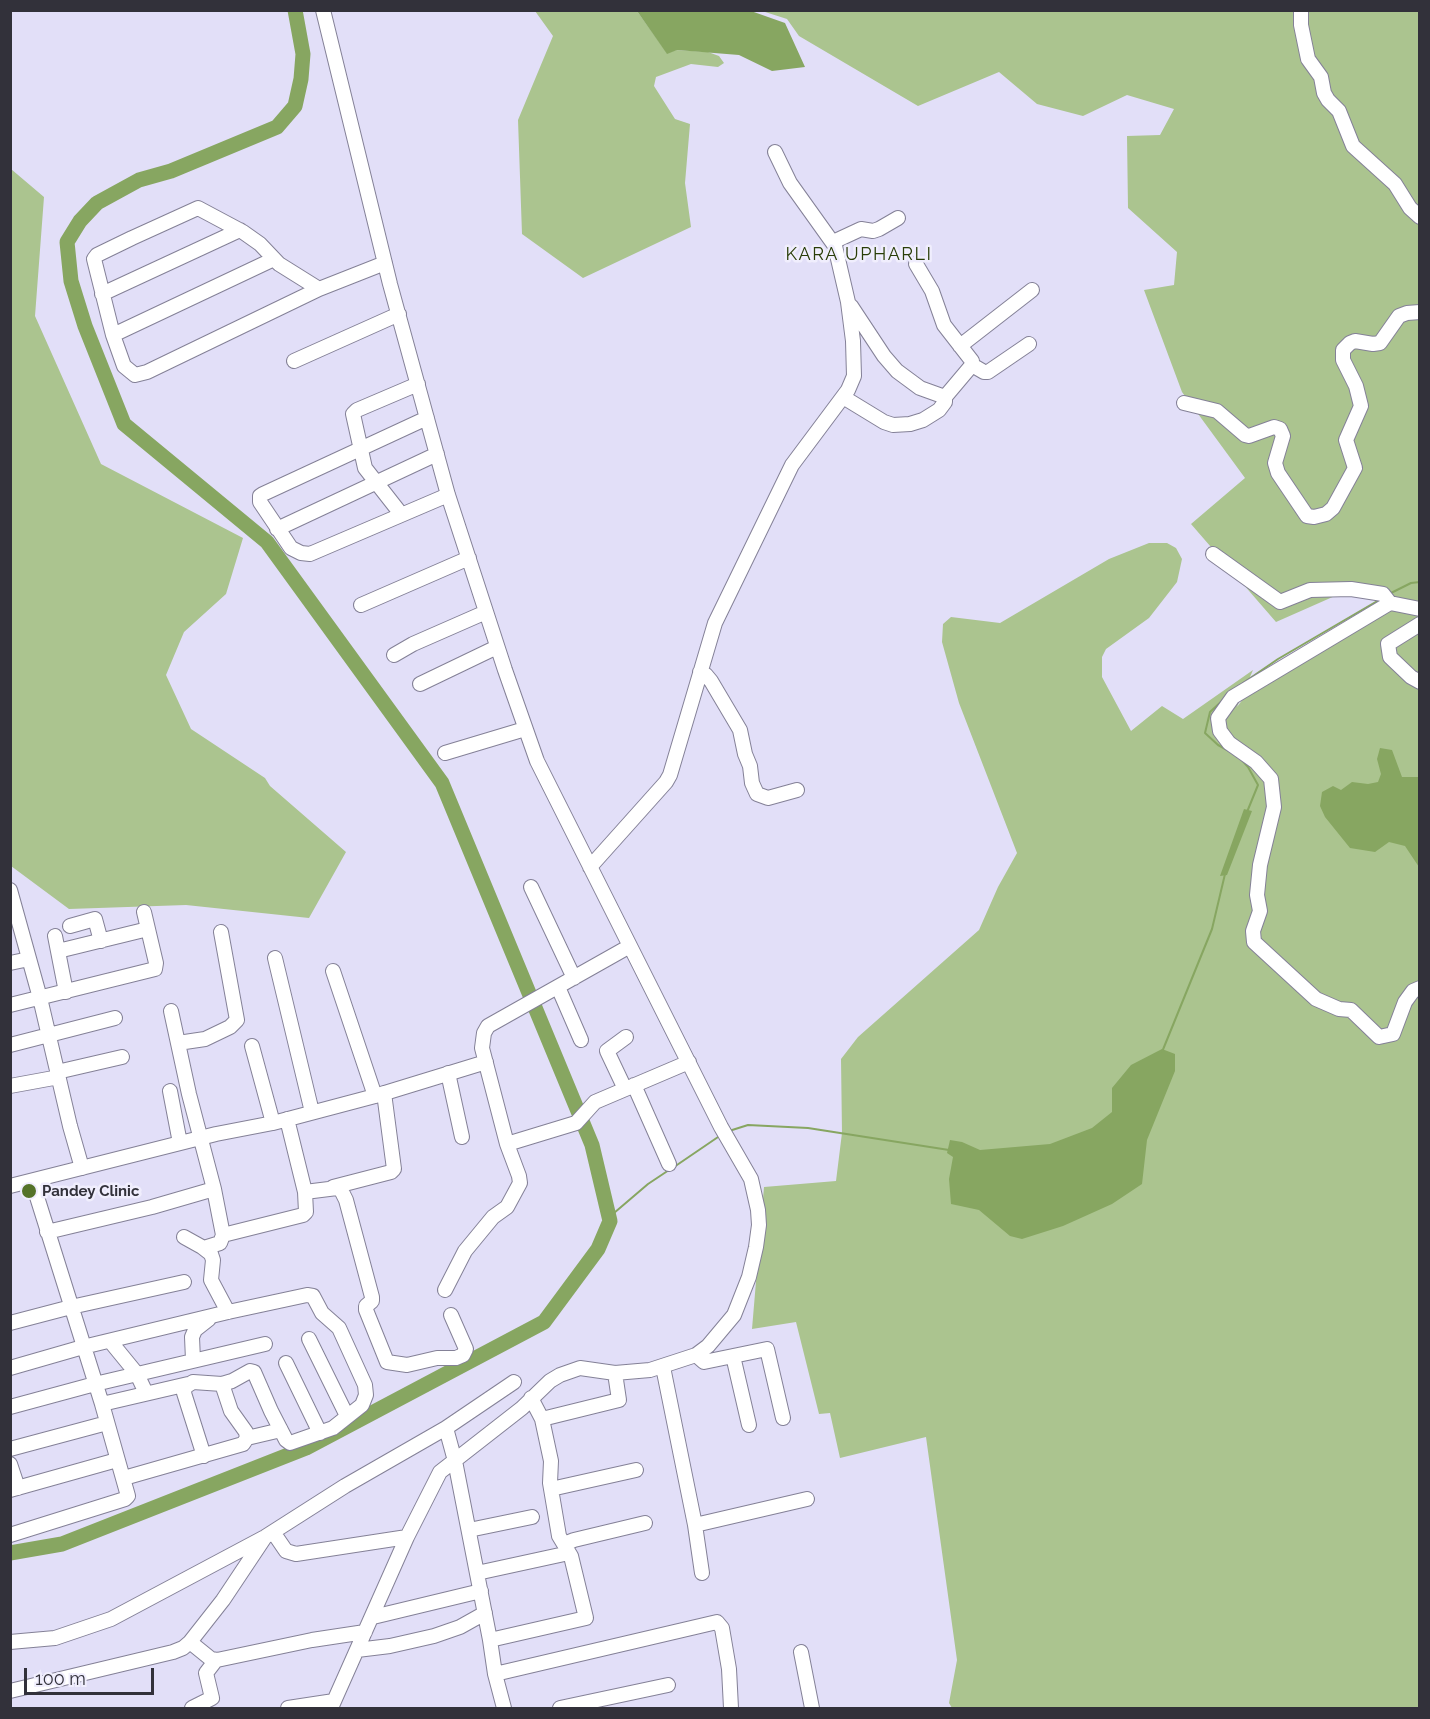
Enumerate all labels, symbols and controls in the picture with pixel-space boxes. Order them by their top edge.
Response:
district label: KARA UPHARLI [785,244,933,266]
marker: Pandey Clinic [20,1182,38,1200]
place label: Pandey Clinic [42,1182,139,1200]
scale bar [27,1656,158,1694]
text: 100 m [35,1668,86,1689]

